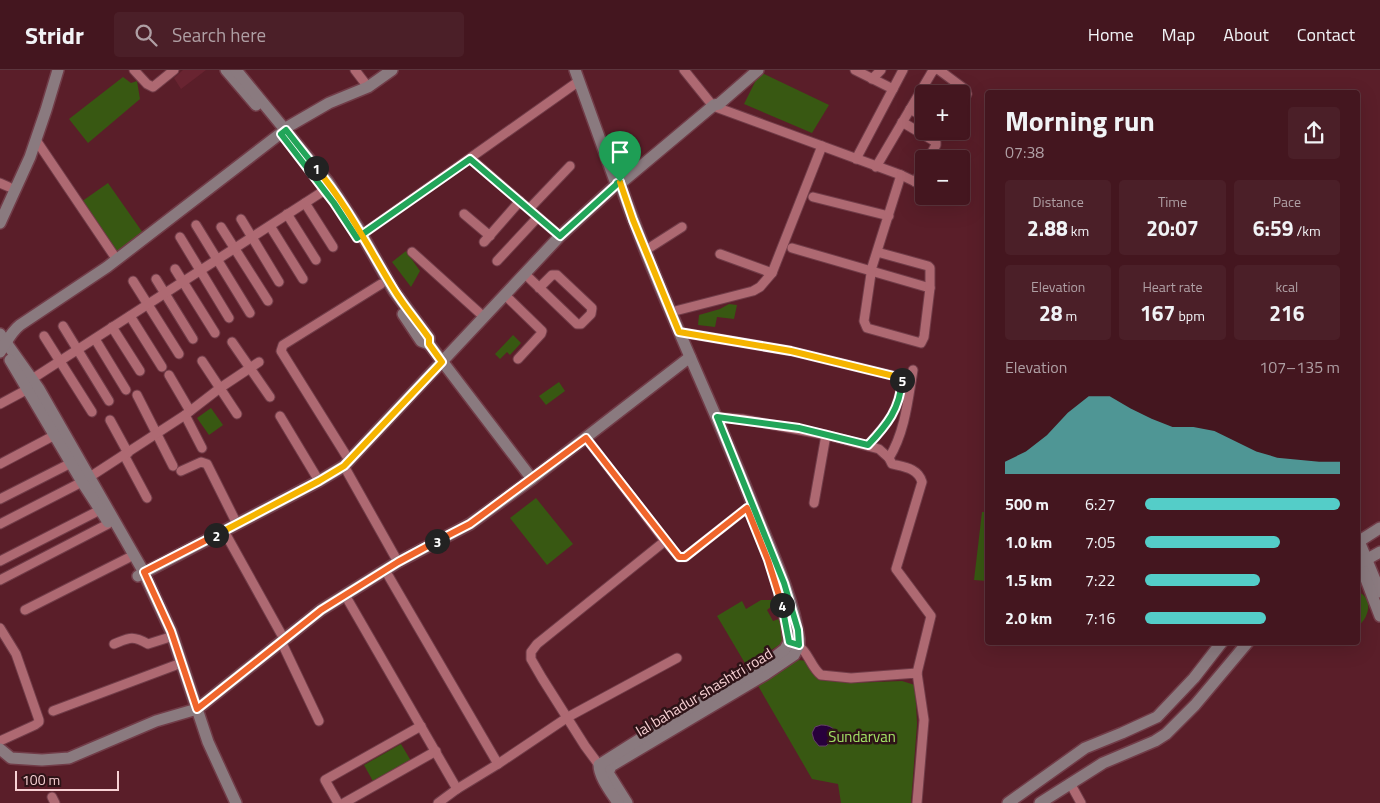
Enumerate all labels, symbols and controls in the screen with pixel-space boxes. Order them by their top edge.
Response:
search box [114,12,464,57]
text: Stridr [25,17,84,53]
text: Search here [172,20,266,49]
icon: search [132,21,160,49]
text: Home [1088,21,1134,48]
text: Map [1162,21,1195,48]
text: About [1223,21,1269,48]
text: Contact [1297,21,1355,48]
map controls [915,85,970,205]
button: + [915,85,970,140]
text: Morning run [1005,99,1155,142]
button: share [1288,107,1340,159]
pin [599,131,641,182]
icon: arrive [606,138,634,166]
text: 07:38 [1005,140,1044,164]
button: − [915,150,970,205]
pin: 1 [304,156,328,180]
text: 1 [313,158,320,179]
text: Distance [1033,191,1084,212]
text: Time [1158,191,1187,212]
text: Pace [1273,191,1301,212]
text: 2.88 [1027,212,1068,244]
text: 20:07 [1146,212,1199,244]
text: 6:59 [1253,212,1294,244]
text: km [1068,220,1089,241]
text: /km [1294,220,1321,241]
text: Elevation [1031,276,1085,297]
text: Heart rate [1142,276,1203,297]
text: kcal [1275,276,1298,297]
text: 28 [1039,297,1063,329]
text: 167 [1140,297,1175,329]
text: 216 [1269,297,1304,329]
text: m [1063,305,1077,326]
text: bpm [1175,305,1205,326]
text: Elevation [1005,355,1067,379]
text: 107–135 m [1259,355,1340,379]
pin: 5 [890,368,914,392]
text: 5 [899,370,906,391]
text: 500 m [1005,492,1049,516]
text: 6:27 [1085,492,1115,516]
pin: 2 [204,522,228,548]
text: 2 [213,525,220,546]
pin: 3 [424,528,450,554]
text: 1.0 km [1005,530,1052,554]
text: 7:05 [1085,530,1115,554]
text: 3 [434,531,441,552]
text: 1.5 km [1005,568,1052,592]
text: 7:22 [1085,568,1115,592]
pin: 4 [770,592,794,618]
text: 4 [779,595,786,616]
text: 2.0 km [1005,606,1052,630]
text: 7:16 [1085,606,1115,630]
street label: lal bahadur shashtri road [631,642,777,742]
park label: Sundarvan [828,725,896,748]
scale bar [15,768,119,791]
text: 100 m [22,769,60,790]

